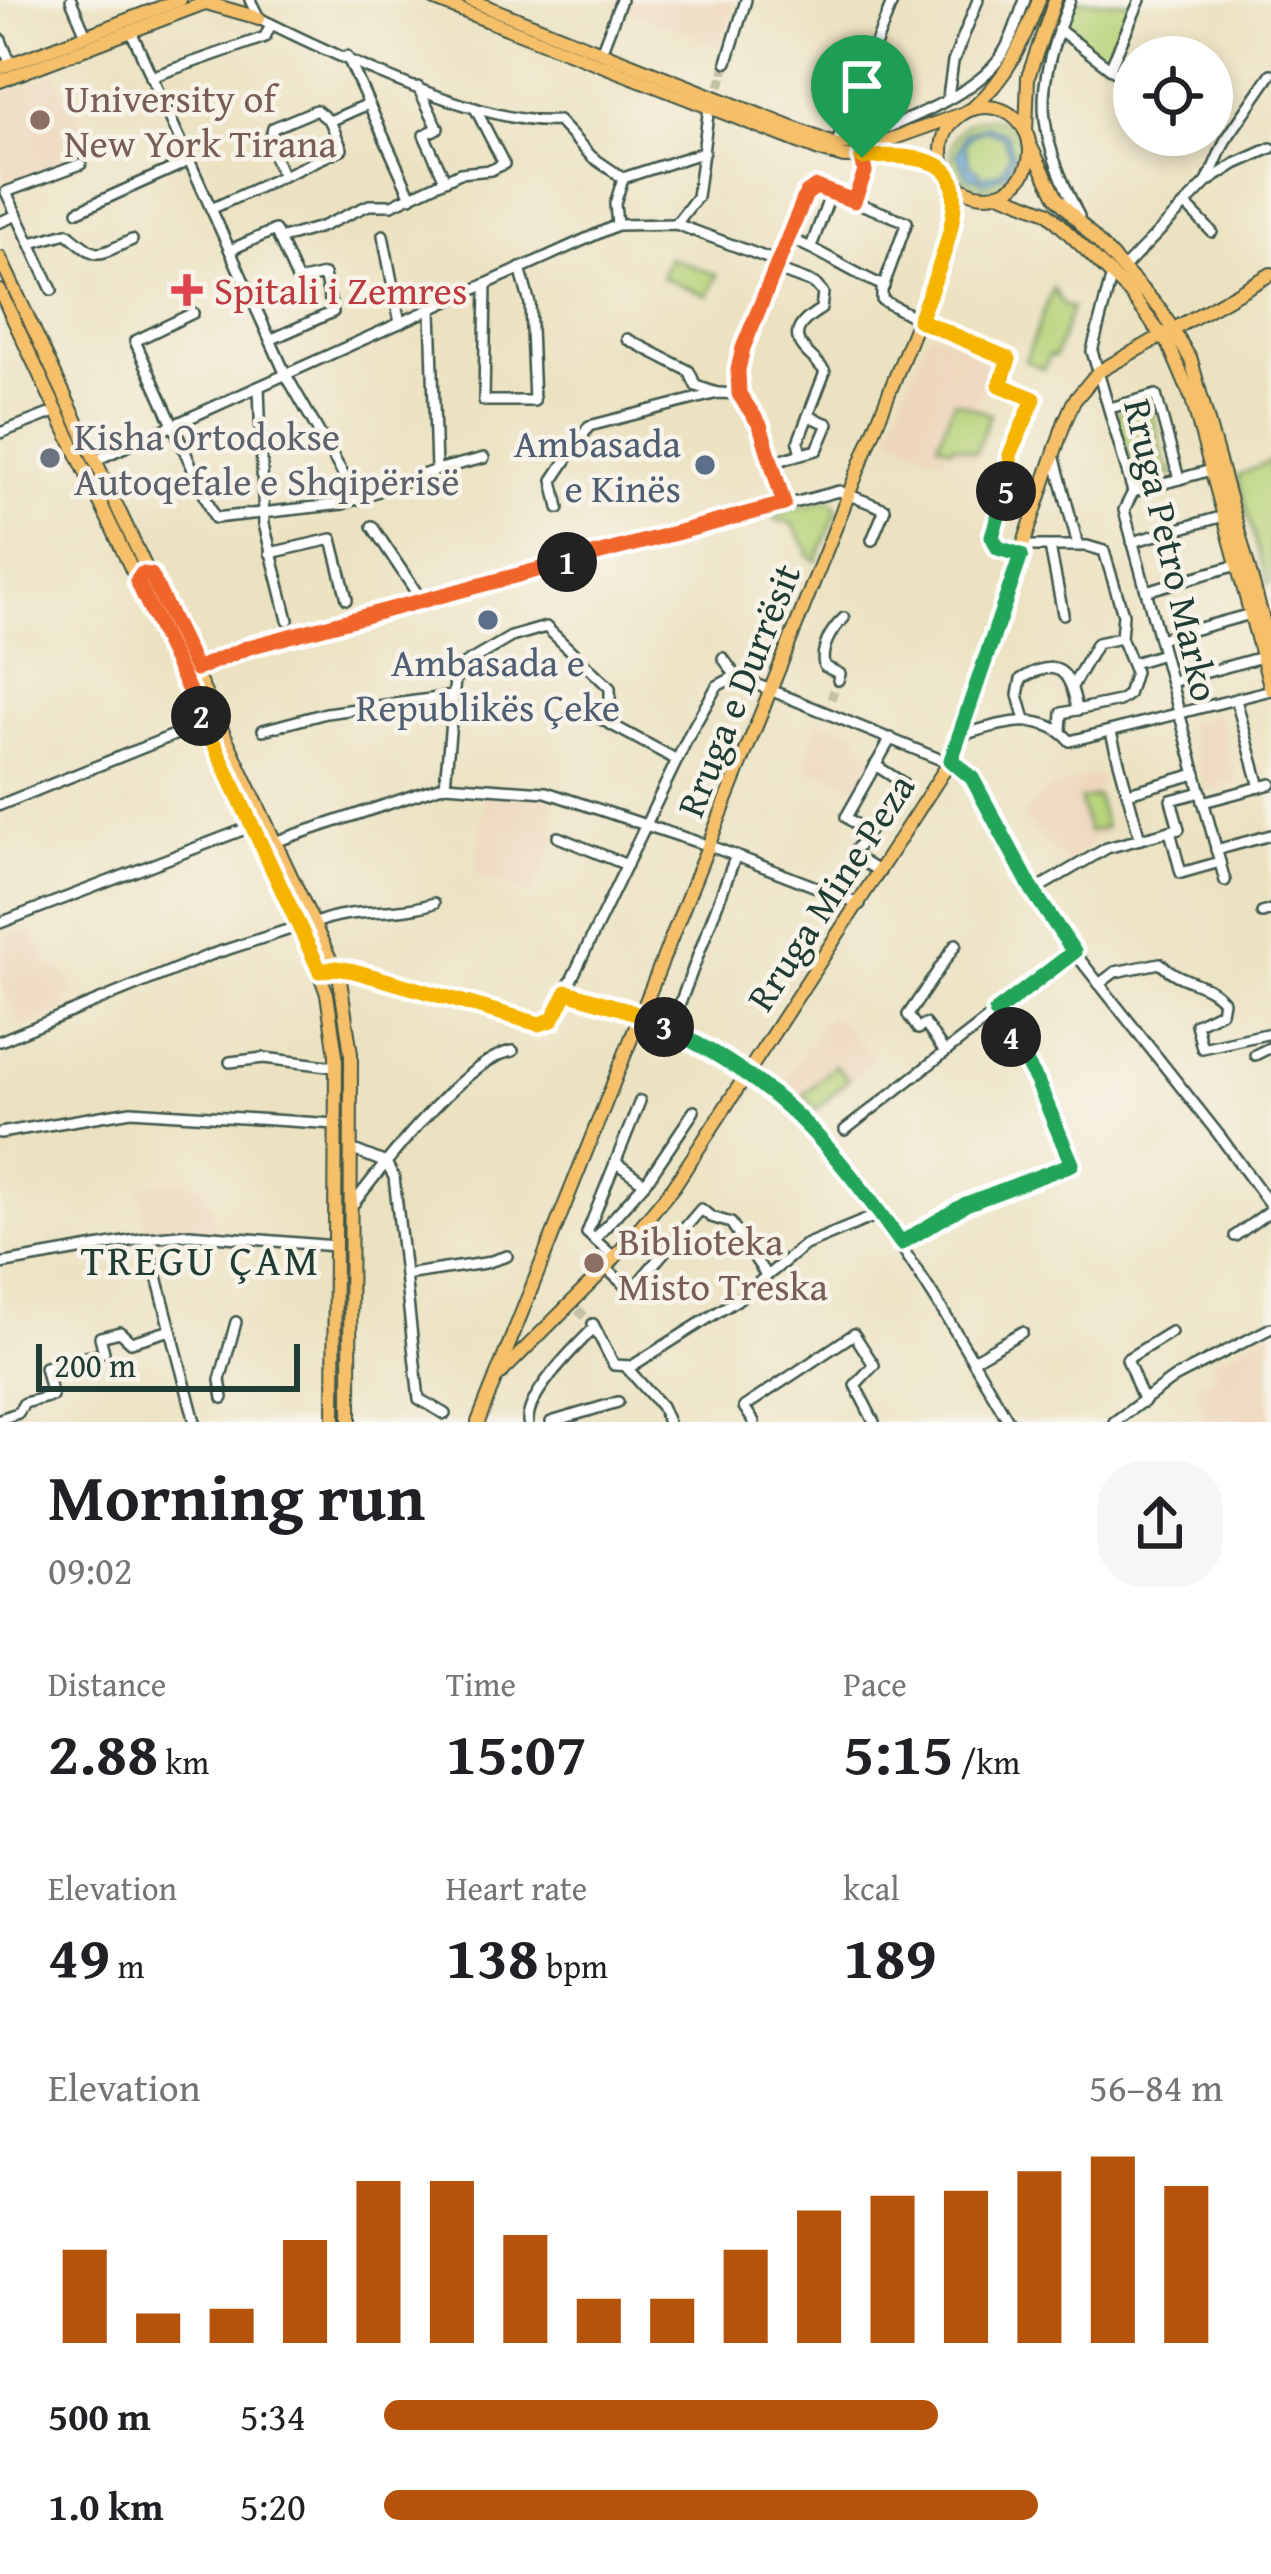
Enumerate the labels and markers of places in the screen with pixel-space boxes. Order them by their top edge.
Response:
pin [811,35,913,158]
place label: University of New York Tirana [64,69,337,171]
marker: University of New York Tirana [27,107,53,133]
place label: Spitali i Zemres [214,261,467,318]
marker: Spitali i Zemres [171,274,203,306]
place label: Kisha Ortodokse Autoqefale e Shqipërisë [74,407,460,509]
place label: Ambasada e Kinës [514,414,682,516]
marker: Kisha Ortodokse Autoqefale e Shqipërisë [37,445,63,471]
marker: Ambasada e Kinës [692,452,718,478]
pin: 5 [976,461,1036,521]
pin: 1 [537,532,597,592]
marker: Ambasada e Republikës Çeke [475,607,501,633]
place label: Ambasada e Republikës Çeke [356,633,620,735]
pin: 2 [171,686,231,746]
pin: 3 [634,997,694,1057]
pin: 4 [981,1007,1041,1067]
place label: Biblioteka Misto Treska [618,1212,829,1314]
marker: Biblioteka Misto Treska [581,1250,607,1276]

